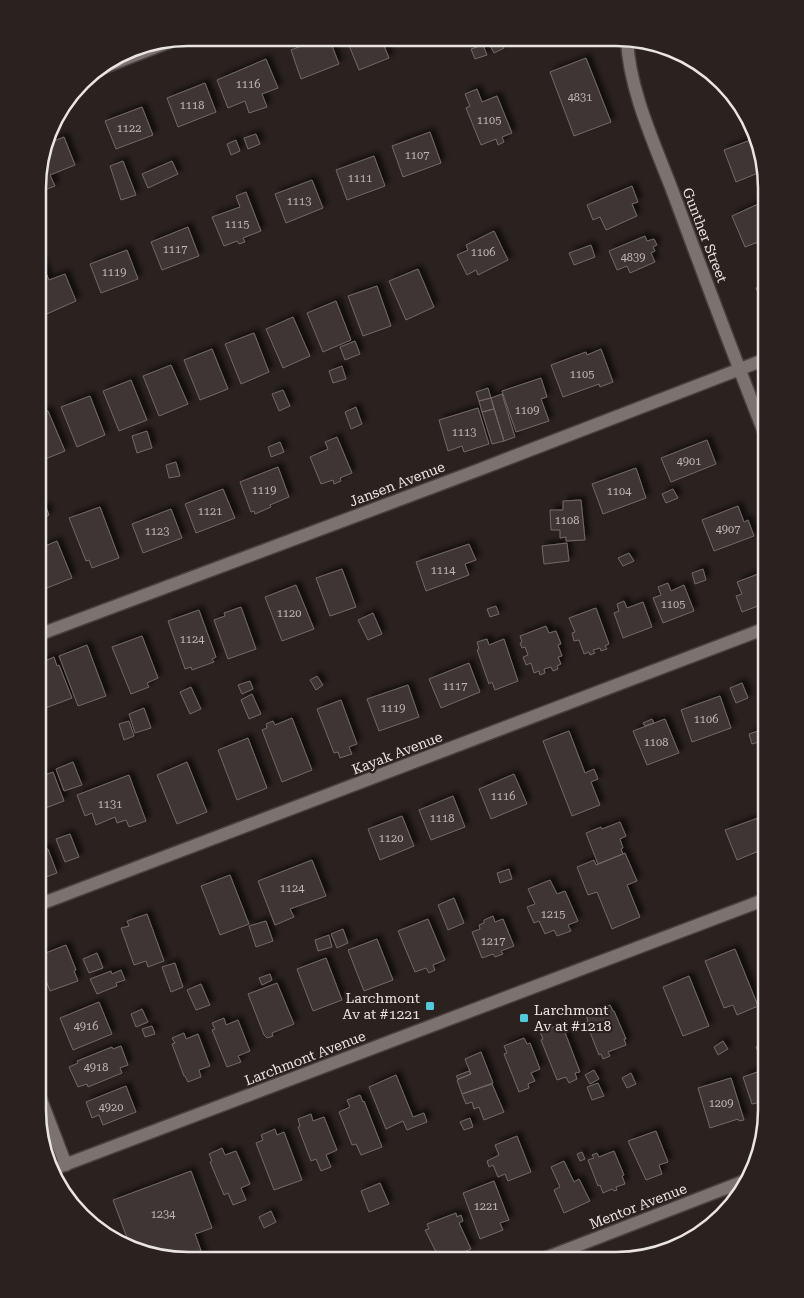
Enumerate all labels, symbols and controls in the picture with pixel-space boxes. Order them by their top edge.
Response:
house number: 1116 [236,78,260,91]
house number: 4831 [568,91,592,104]
house number: 1118 [180,99,204,112]
house number: 1105 [477,114,501,127]
house number: 1122 [117,122,141,135]
house number: 1107 [405,149,429,162]
house number: 1111 [348,172,372,185]
street label: Gunther Street [680,185,730,285]
house number: 1113 [287,195,311,208]
house number: 1115 [225,218,249,231]
house number: 1117 [163,243,187,256]
house number: 1106 [471,246,495,259]
house number: 4839 [621,251,645,264]
house number: 1119 [102,266,126,279]
house number: 1105 [570,368,594,381]
house number: 1109 [515,404,539,417]
house number: 1113 [452,426,476,439]
house number: 4901 [677,455,701,468]
street label: Jansen Avenue [347,458,447,510]
house number: 1119 [252,484,276,497]
house number: 1104 [607,485,632,498]
house number: 1121 [198,505,222,518]
house number: 1108 [555,514,579,527]
house number: 4907 [716,523,740,536]
house number: 1123 [145,525,169,538]
house number: 1114 [431,564,456,577]
house number: 1105 [661,598,685,611]
house number: 1120 [277,607,301,620]
house number: 1124 [180,633,205,646]
house number: 1117 [443,680,467,693]
house number: 1119 [381,702,405,715]
house number: 1106 [694,713,718,726]
street label: Kayak Avenue [350,728,445,778]
house number: 1108 [644,736,668,749]
house number: 1116 [491,790,515,803]
house number: 1131 [98,798,122,811]
house number: 1118 [430,812,454,825]
house number: 1120 [379,832,403,845]
house number: 1124 [280,882,305,895]
house number: 1215 [541,908,565,921]
house number: 1217 [481,935,505,948]
place label: Larchmont Av at #1221 [343,990,420,1022]
marker: Larchmont Av at #1221 [424,1000,436,1012]
place label: Larchmont Av at #1218 [534,1002,612,1034]
marker: Larchmont Av at #1218 [518,1012,530,1024]
house number: 4916 [74,1020,98,1033]
street label: Larchmont Avenue [242,1027,368,1088]
house number: 4918 [84,1061,108,1074]
house number: 1209 [709,1097,733,1110]
house number: 4920 [99,1101,123,1114]
street label: Mentor Avenue [587,1180,689,1232]
house number: 1221 [474,1200,498,1213]
house number: 1234 [151,1208,176,1221]

